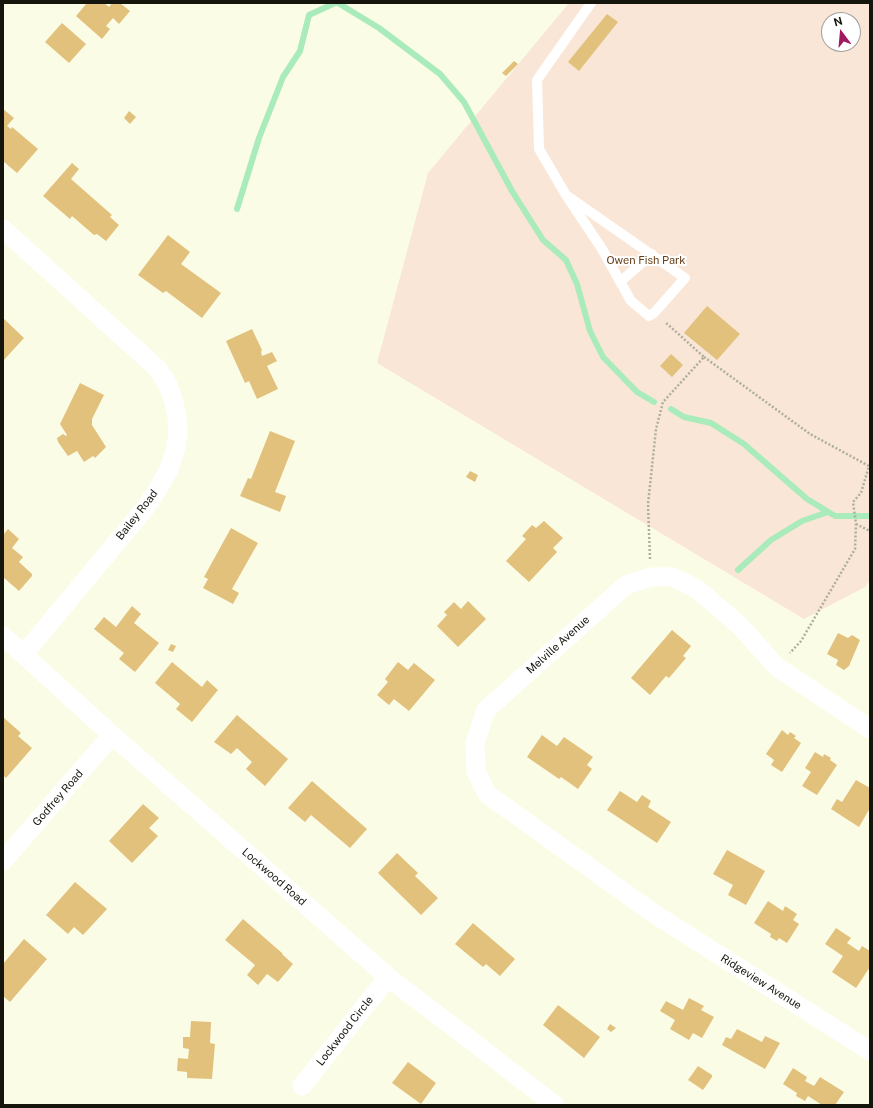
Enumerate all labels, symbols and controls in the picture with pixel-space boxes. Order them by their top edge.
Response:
north arrow [821,12,861,52]
text: N [832,14,844,28]
park label: Owen Fish Park [606,254,686,268]
street label: Bailey Road [113,487,161,543]
street label: Melville Avenue [524,613,592,677]
street label: Godfrey Road [30,767,86,829]
street label: Lockwood Road [239,846,309,908]
street label: Ridgeview Avenue [718,952,804,1012]
street label: Lockwood Circle [314,994,376,1068]

